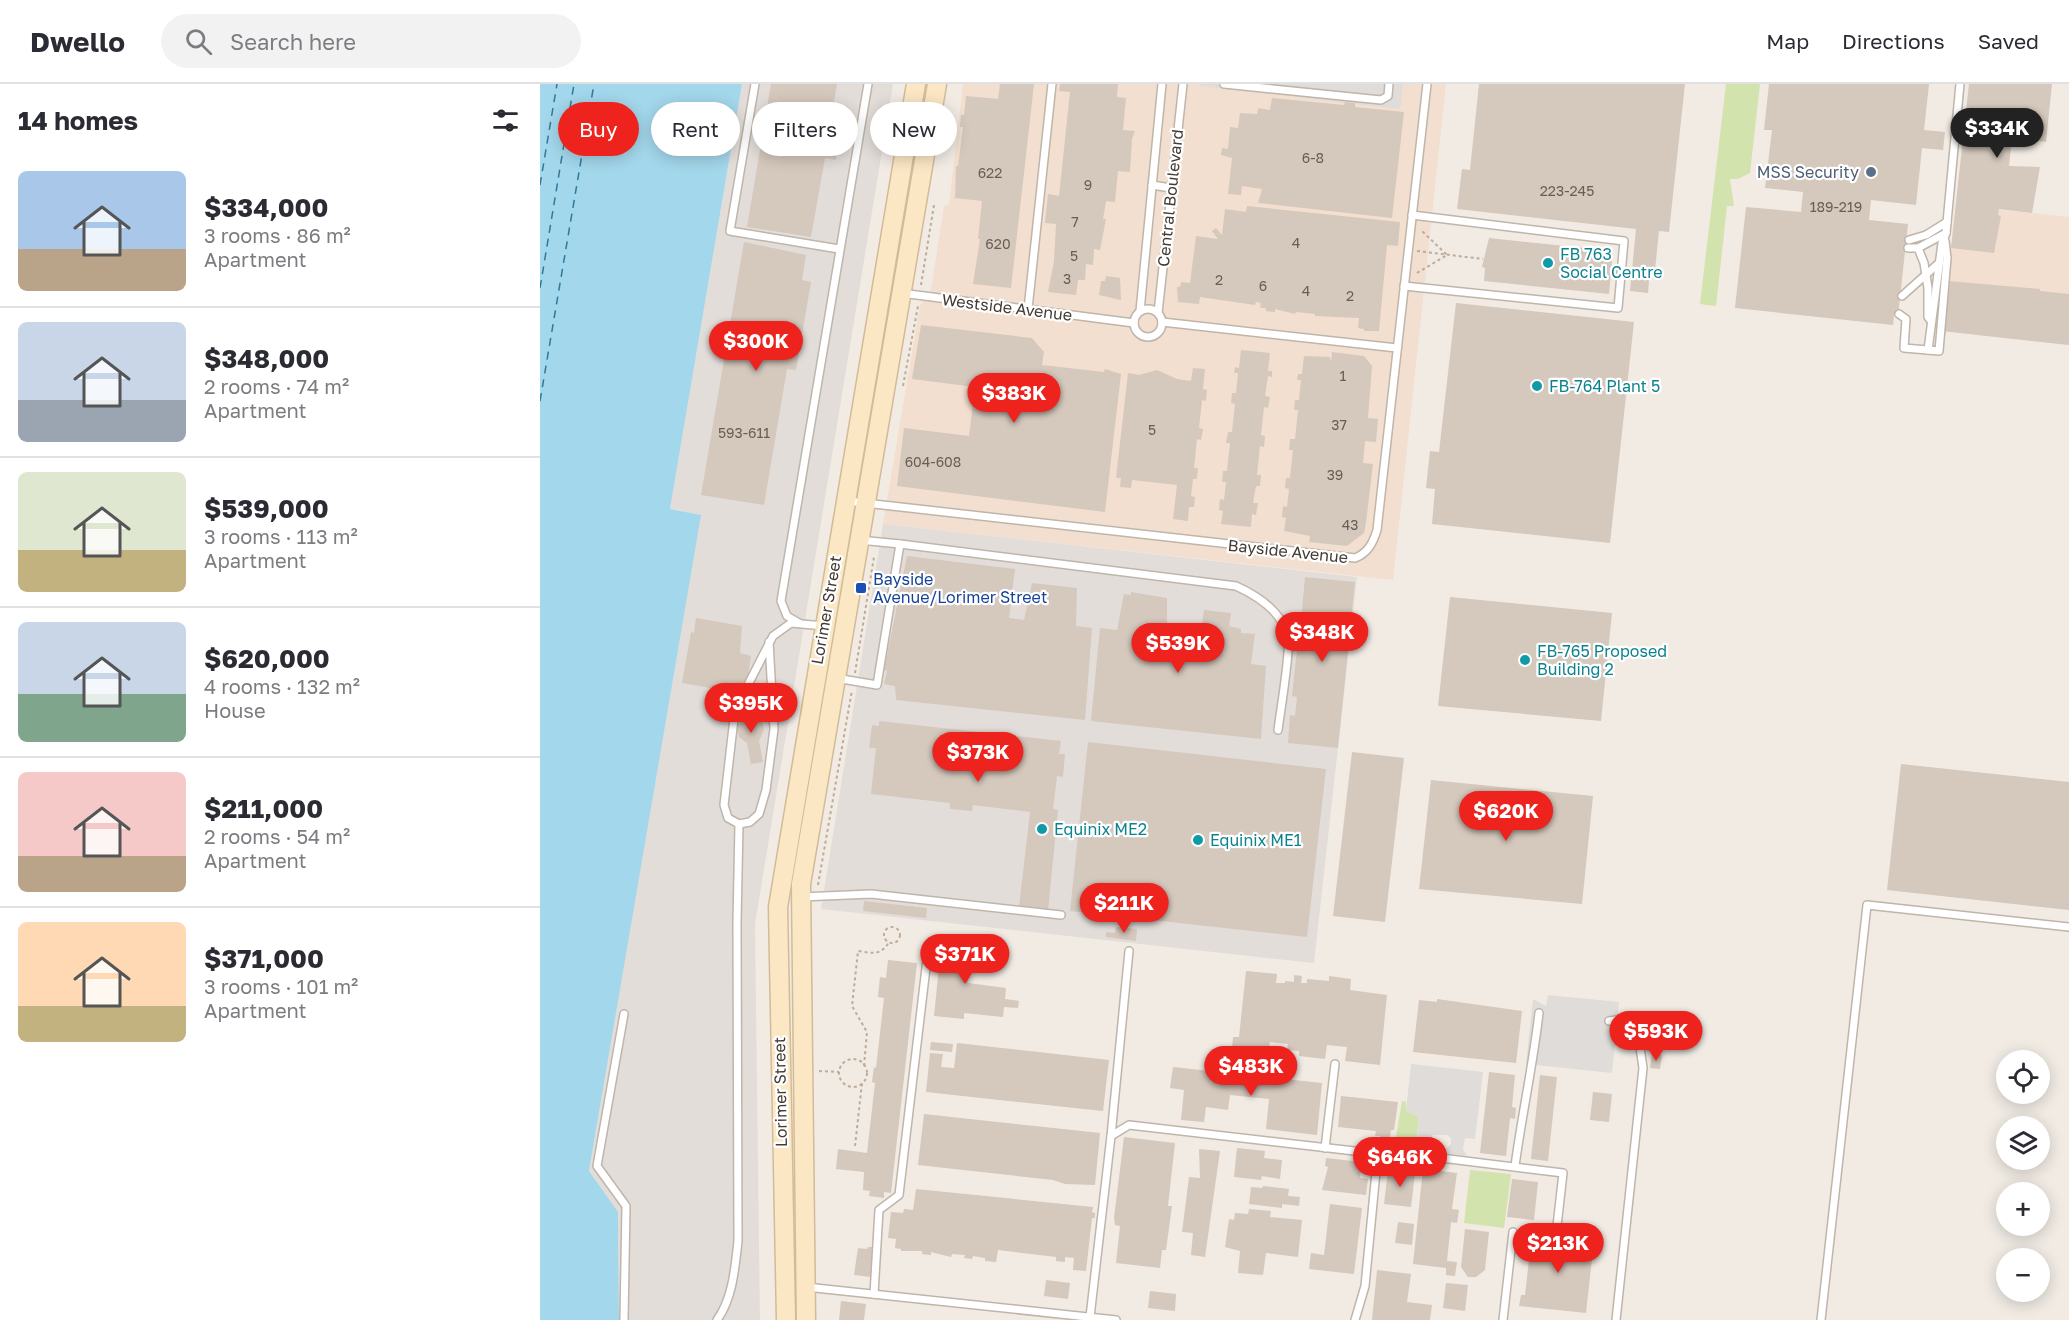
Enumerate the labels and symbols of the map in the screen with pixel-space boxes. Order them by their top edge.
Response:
pin: $334K [1955,108,2039,159]
street label: Central Boulevard [1153,128,1187,268]
house number: 6-8 [1302,149,1324,166]
place label: MSS Security [1757,162,1859,182]
house number: 622 [978,164,1002,181]
marker: MSS Security [1864,165,1878,179]
house number: 9 [1084,176,1092,193]
house number: 223-245 [1540,182,1594,199]
house number: 189-219 [1810,198,1862,215]
house number: 7 [1071,213,1079,230]
house number: 4 [1292,234,1300,251]
house number: 620 [985,235,1011,252]
place label: FB 763 Social Centre [1560,244,1663,282]
house number: 5 [1070,247,1078,264]
marker: FB 763 Social Centre [1541,256,1555,270]
house number: 3 [1063,270,1071,287]
house number: 2 [1215,271,1223,288]
house number: 6 [1259,277,1267,294]
house number: 4 [1302,282,1310,299]
house number: 2 [1346,287,1354,304]
street label: Westside Avenue [941,289,1073,325]
pin: $300K [714,321,798,372]
house number: 1 [1340,367,1347,384]
pin: $383K [972,373,1056,424]
place label: FB-764 Plant 5 [1549,376,1660,396]
marker: FB-764 Plant 5 [1530,379,1544,393]
house number: 37 [1331,416,1347,433]
house number: 5 [1148,421,1156,438]
house number: 593-611 [718,424,770,441]
house number: 604-608 [905,453,961,470]
house number: 39 [1327,466,1343,483]
house number: 43 [1342,516,1358,533]
street label: Bayside Avenue [1227,535,1349,567]
street label: Lorimer Street [807,554,845,666]
place label: Bayside Avenue/Lorimer Street [873,569,1047,607]
marker: Bayside Avenue/Lorimer Street [854,581,868,595]
pin: $348K [1280,612,1364,663]
pin: $539K [1136,623,1220,674]
place label: FB-765 Proposed Building 2 [1537,641,1667,679]
marker: FB-765 Proposed Building 2 [1518,653,1532,667]
pin: $395K [709,683,793,734]
pin: $373K [936,732,1020,783]
pin: $620K [1464,791,1548,842]
place label: Equinix ME2 [1054,819,1147,839]
marker: Equinix ME2 [1035,822,1049,836]
place label: Equinix ME1 [1210,830,1302,850]
marker: Equinix ME1 [1191,833,1205,847]
pin: $211K [1082,883,1166,934]
pin: $371K [923,934,1007,985]
pin: $593K [1614,1011,1698,1062]
street label: Lorimer Street [769,1037,791,1147]
pin: $483K [1209,1046,1293,1097]
pin: $646K [1358,1137,1442,1188]
pin: $213K [1516,1223,1600,1274]

